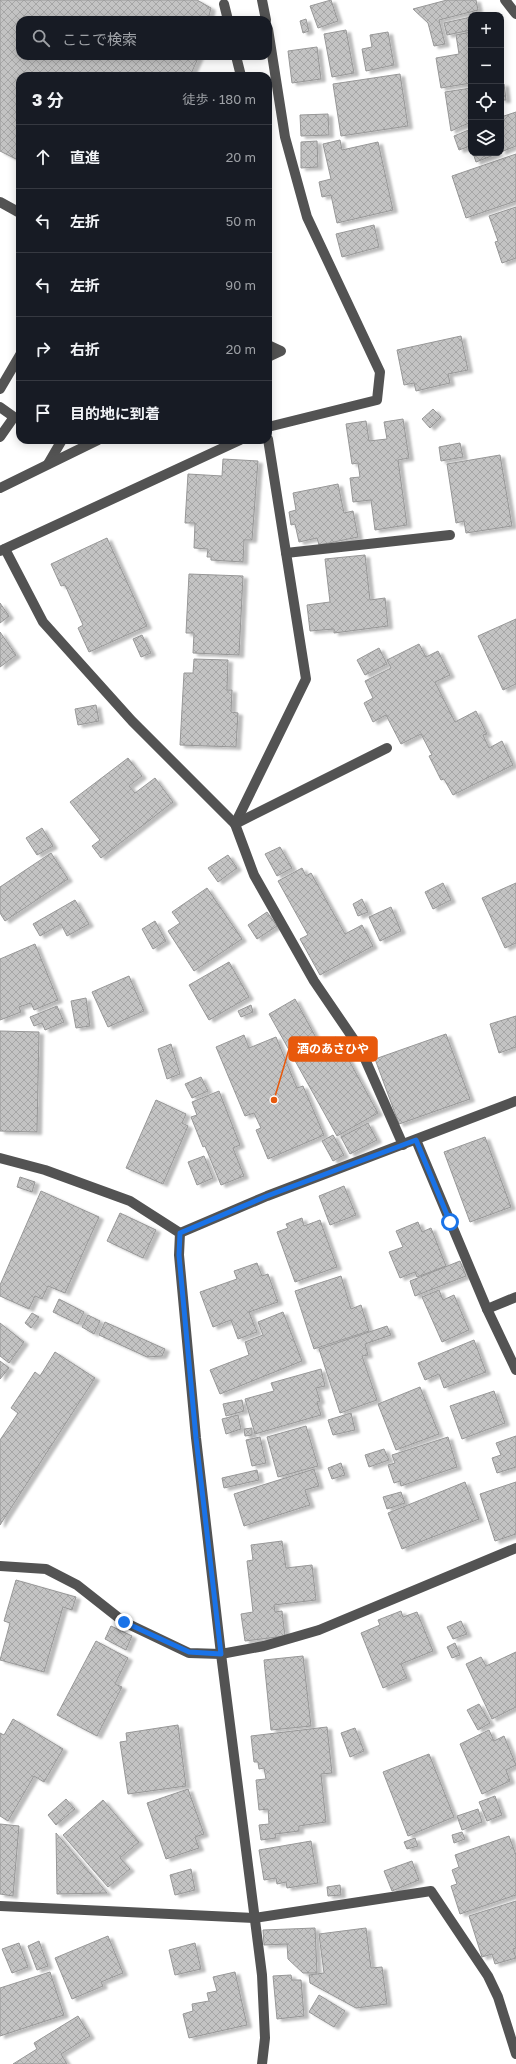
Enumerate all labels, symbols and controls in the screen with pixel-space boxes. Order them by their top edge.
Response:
map controls [468,12,504,156]
button: + [468,12,504,48]
search box [16,16,272,60]
icon: search [30,27,52,49]
text: ここで検索 [62,30,137,48]
button: − [468,48,504,84]
button: locate [468,84,504,120]
text: 3 分 [32,89,64,110]
text: 徒歩 · 180 m [183,91,256,107]
button: layers [468,120,504,156]
icon: ahead [32,146,54,168]
text: 直進 [70,148,100,166]
text: 20 m [226,149,256,165]
icon: left [32,210,54,232]
text: 左折 [70,212,100,230]
text: 50 m [226,213,256,229]
icon: left [32,274,54,296]
text: 左折 [70,276,100,294]
text: 90 m [225,277,256,293]
icon: right [32,338,54,360]
text: 右折 [70,340,100,358]
text: 20 m [226,341,256,357]
icon: arrive [32,402,54,424]
text: 目的地に到着 [70,404,160,422]
callout: 酒のあさひや [289,1037,377,1061]
text: 酒のあさひや [297,1041,369,1056]
route start [441,1213,459,1231]
route end [115,1613,133,1631]

